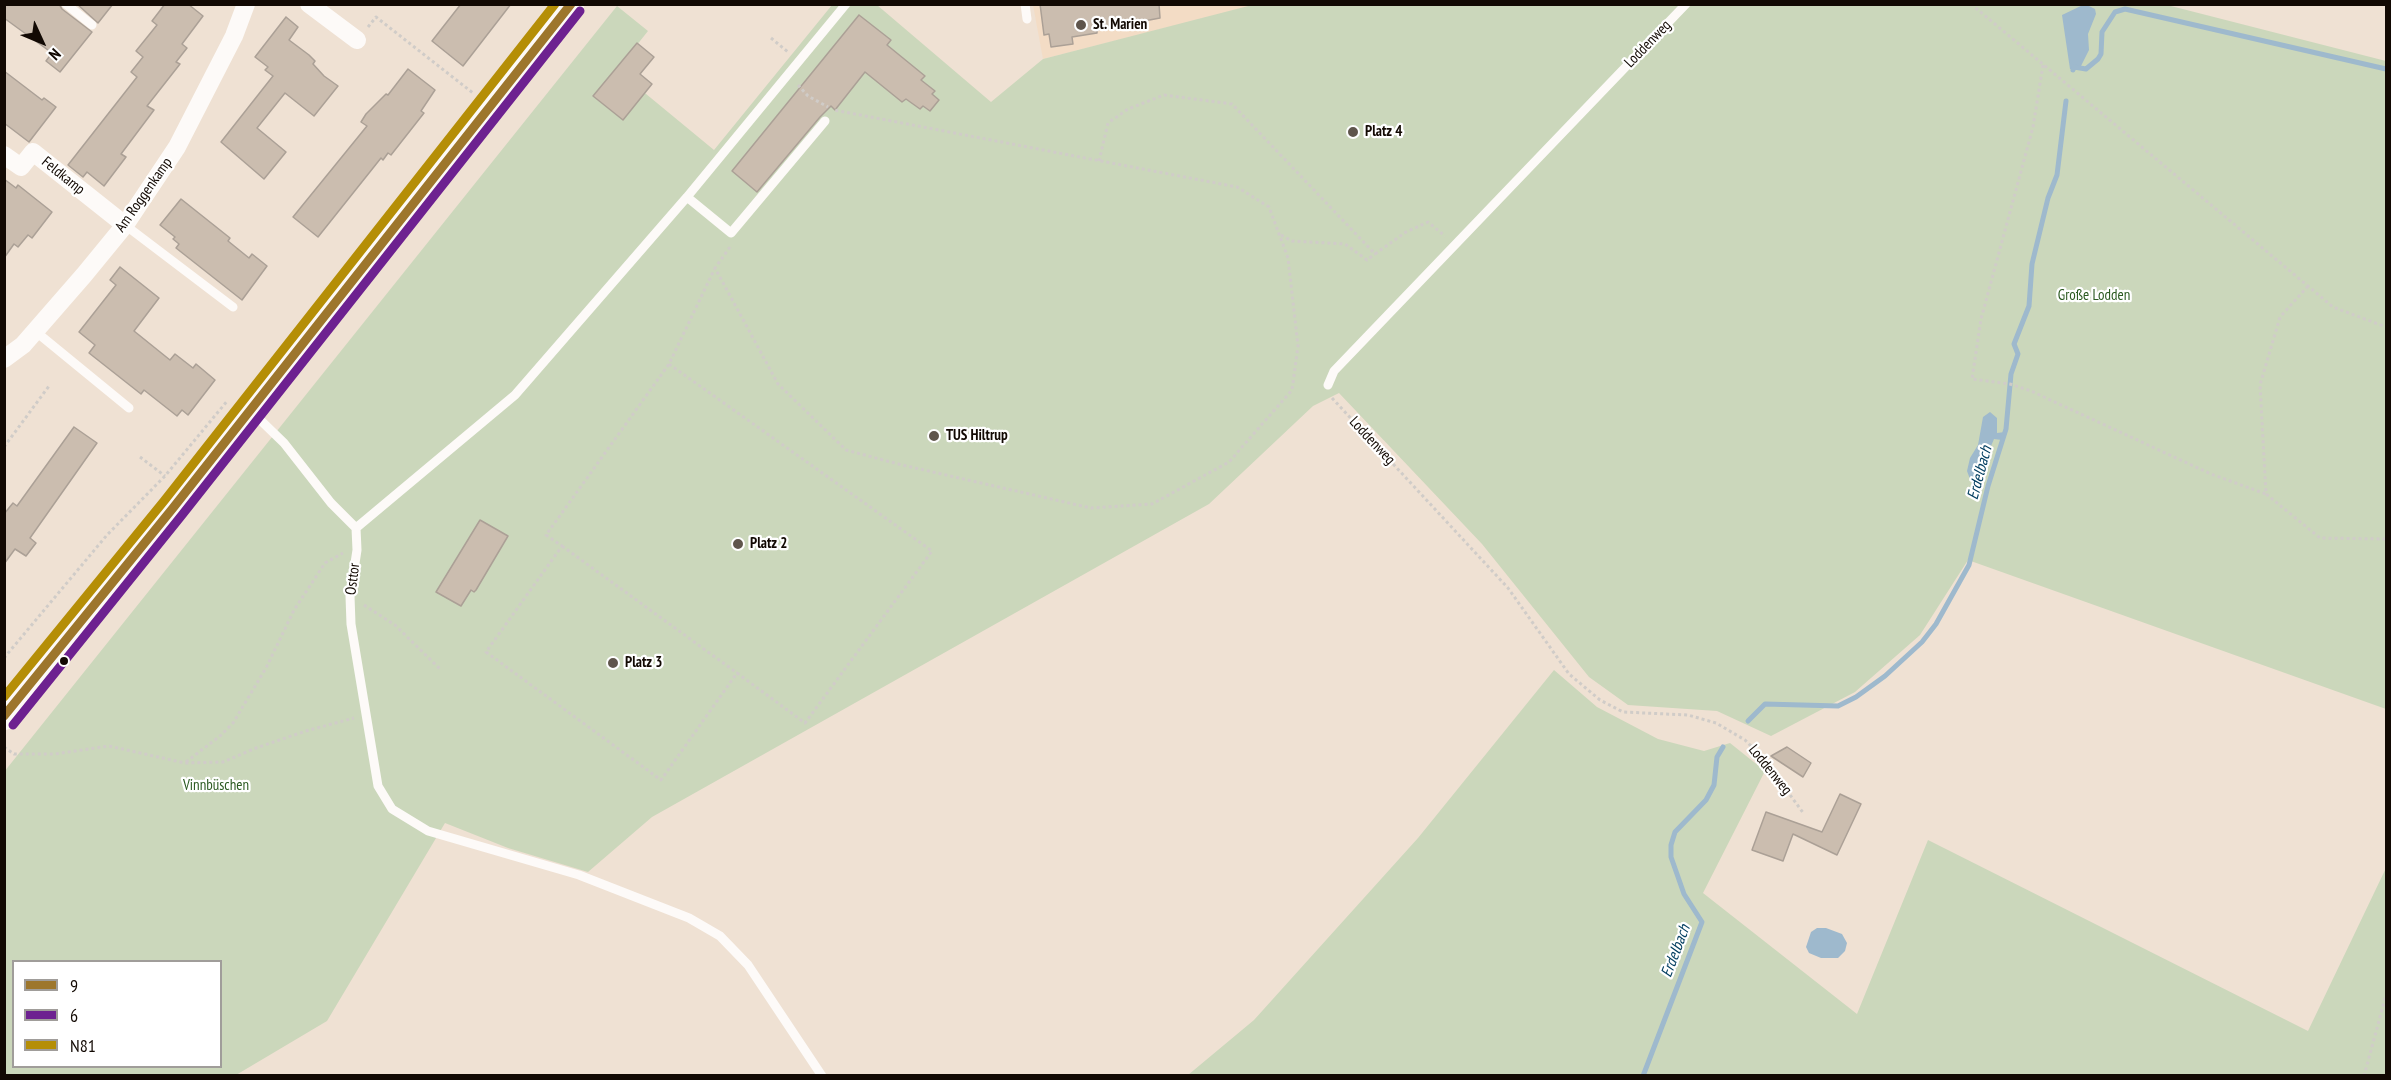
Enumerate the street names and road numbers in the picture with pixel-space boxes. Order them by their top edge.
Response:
street label: Loddenweg [1621,16,1675,72]
street label: Feldkamp [38,153,88,199]
street label: Am Roggenkamp [112,154,176,236]
street label: Loddenweg [1345,413,1399,469]
street label: Osttor [342,562,364,596]
street label: Loddenweg [1744,741,1796,799]

